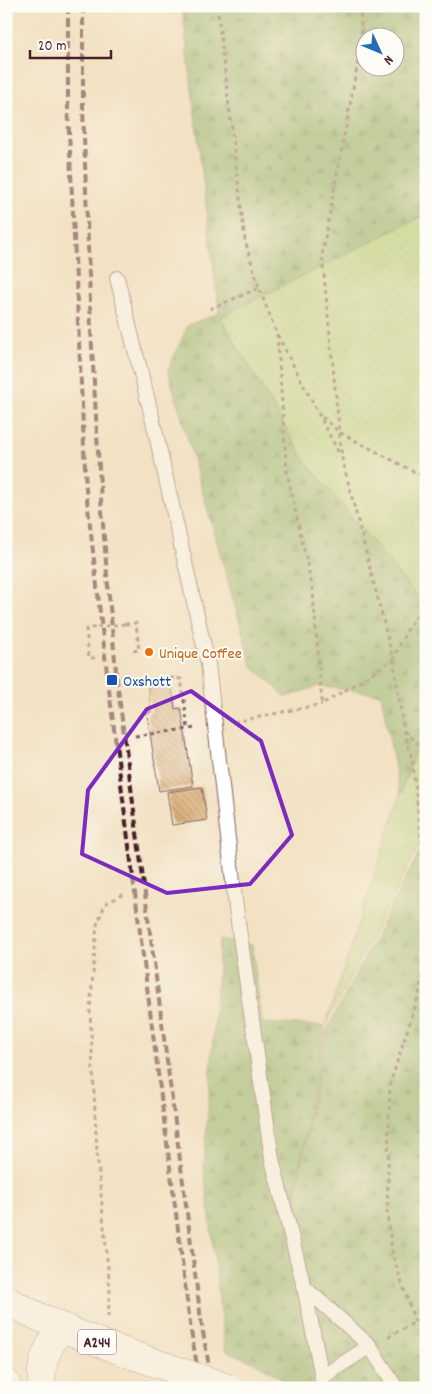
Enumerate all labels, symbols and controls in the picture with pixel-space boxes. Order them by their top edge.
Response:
scale bar [30,28,111,60]
north arrow [354,28,404,78]
text: 20 m [38,36,66,58]
text: N [378,50,398,69]
place label: Unique Coffee [159,643,242,666]
marker: Unique Coffee [143,646,155,658]
place label: Oxshott [123,671,171,694]
marker: Oxshott [105,673,119,687]
road number: A244 [78,1330,116,1354]

